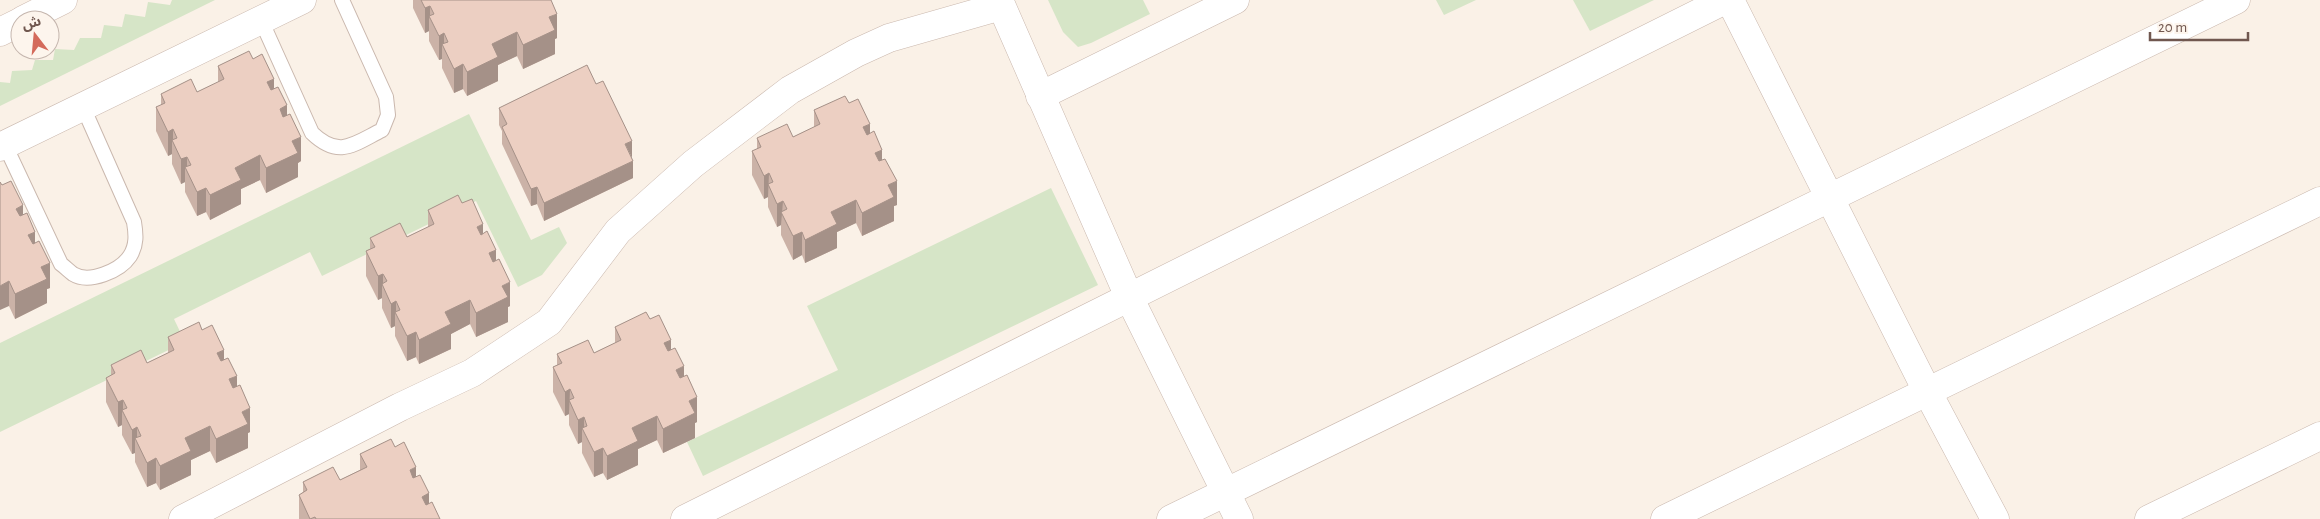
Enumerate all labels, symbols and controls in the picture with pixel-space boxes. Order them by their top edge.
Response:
north arrow [10,10,60,60]
scale bar [2150,10,2248,42]
text: ش [21,14,43,33]
text: 20 m [2158,20,2187,35]

